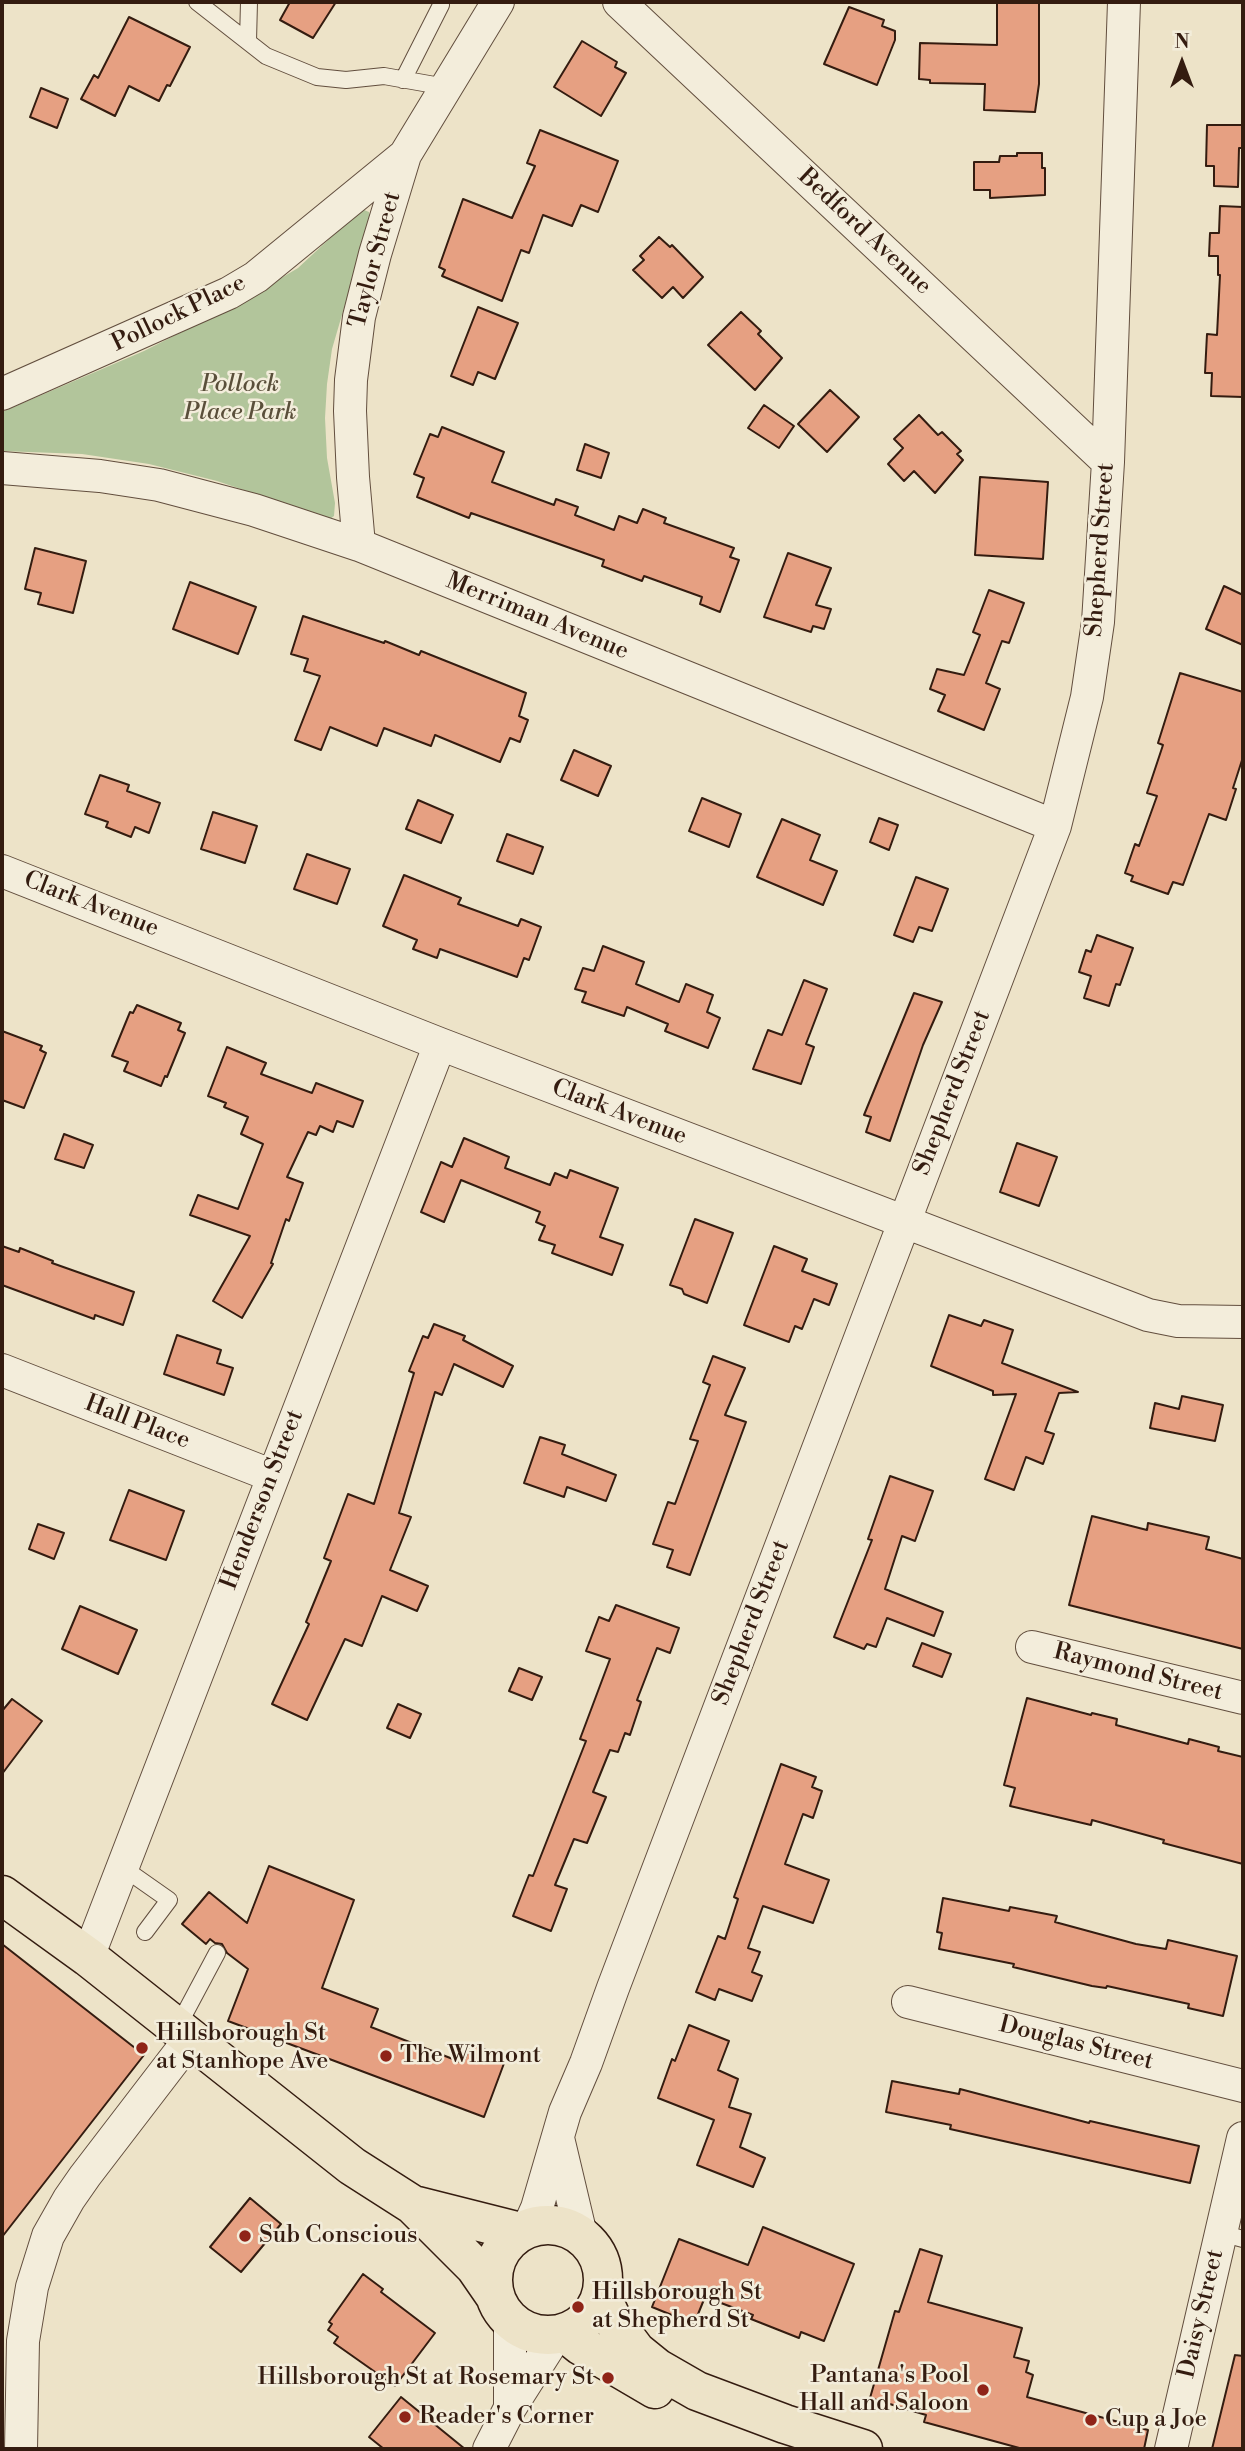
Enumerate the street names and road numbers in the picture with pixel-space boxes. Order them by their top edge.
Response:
street label: Bedford Avenue [791,163,937,301]
street label: Taylor Street [344,189,408,331]
street label: Pollock Place [107,269,251,359]
street label: Shepherd Street [1081,462,1121,638]
street label: Merriman Avenue [441,567,633,667]
street label: Clark Avenue [19,866,163,944]
street label: Shepherd Street [908,1006,998,1180]
street label: Clark Avenue [547,1074,691,1152]
street label: Hall Place [80,1390,194,1456]
street label: Henderson Street [215,1406,311,1594]
street label: Shepherd Street [707,1536,797,1710]
street label: Raymond Street [1050,1638,1226,1708]
street label: Douglas Street [996,2011,1156,2077]
street label: Daisy Street [1173,2247,1231,2381]

